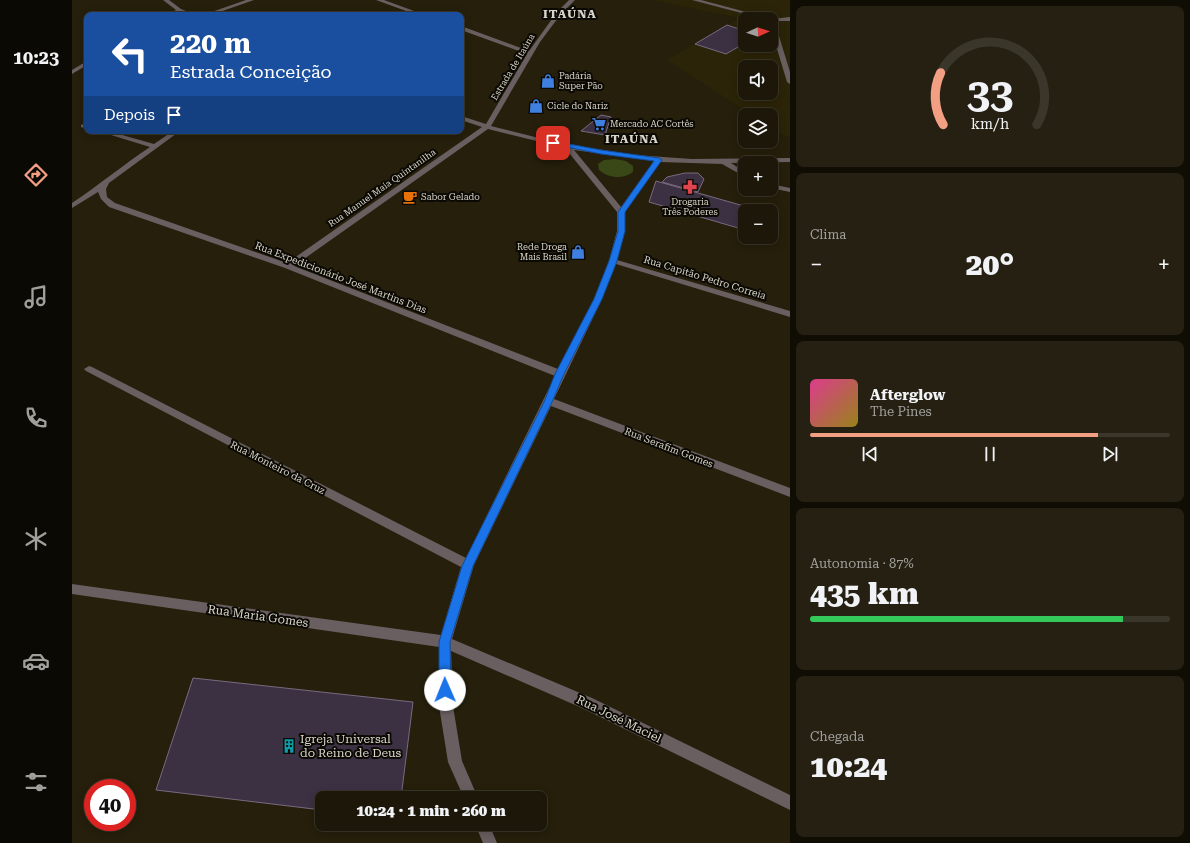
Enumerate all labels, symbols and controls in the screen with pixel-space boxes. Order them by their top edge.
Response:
district label: ITAÚNA [543,7,597,21]
north arrow [738,12,778,52]
map controls [738,12,778,244]
text: 220 m [170,27,251,60]
icon: left [104,28,156,80]
street label: Estrada de Itaúna [489,32,537,102]
text: 10:23 [13,47,59,68]
button: sound [738,60,778,100]
text: Estrada Conceição [170,61,332,82]
text: 33 [967,69,1013,118]
place label: Padária Super Pão [559,71,603,91]
shop icon: Padária Super Pão [540,73,556,89]
shop icon: Cicle do Nariz [528,98,544,114]
place label: Cicle do Nariz [547,101,609,111]
icon: arrive [163,104,185,126]
text: Depois [104,106,155,124]
button: layers [738,108,778,148]
text: km/h [971,115,1009,131]
supermarket icon: Mercado AC Cortês [591,116,607,132]
place label: Mercado AC Cortês [610,119,694,129]
pin [536,126,570,160]
icon: arrive [542,132,564,154]
district label: ITAÚNA [605,132,659,146]
street label: Rua Manuel Maia Quintanilha [326,147,438,229]
button: + [738,156,778,196]
icon: directions [22,161,50,189]
pharmacy icon: Drogaria Três Poderes [682,179,698,195]
cafe icon: Sabor Gelado [402,189,418,205]
place label: Sabor Gelado [421,192,480,202]
place label: Drogaria Três Poderes [662,197,718,217]
button: − [738,204,778,244]
text: Clima [810,227,846,242]
street label: Rua Expedicionário José Martins Dias [254,240,428,315]
place label: Rede Droga Mais Brasil [517,242,567,262]
shop icon: Rede Droga Mais Brasil [570,244,586,260]
text: 20° [966,247,1014,282]
text: − [810,252,822,277]
text: + [1158,252,1170,277]
street label: Rua Capitão Pedro Correia [642,254,768,302]
icon: music [22,283,50,311]
text: Afterglow [870,386,945,404]
icon: phone [22,404,50,432]
text: The Pines [870,404,932,419]
street label: Rua Serafim Gomes [623,425,715,470]
street label: Rua Monteiro da Cruz [229,439,327,496]
icon: previous [859,443,881,465]
icon: pause [979,443,1001,465]
icon: next [1099,443,1121,465]
icon: climate [22,525,50,553]
text: Autonomia · 87% [810,556,914,571]
text: 435 km [810,576,919,611]
street label: Rua Maria Gomes [207,602,309,630]
icon: car [22,647,50,675]
position arrow [424,669,466,711]
street label: Rua José Maciel [574,692,664,746]
text: Chegada [810,729,864,744]
place label: Igreja Universal do Reino de Deus [300,732,402,760]
building icon: Igreja Universal do Reino de Deus [281,738,297,754]
text: 10:24 [810,749,887,784]
icon: filters [22,768,50,796]
speed limit sign: 40 [84,779,136,831]
text: 10:24 · 1 min · 260 m [356,802,506,820]

